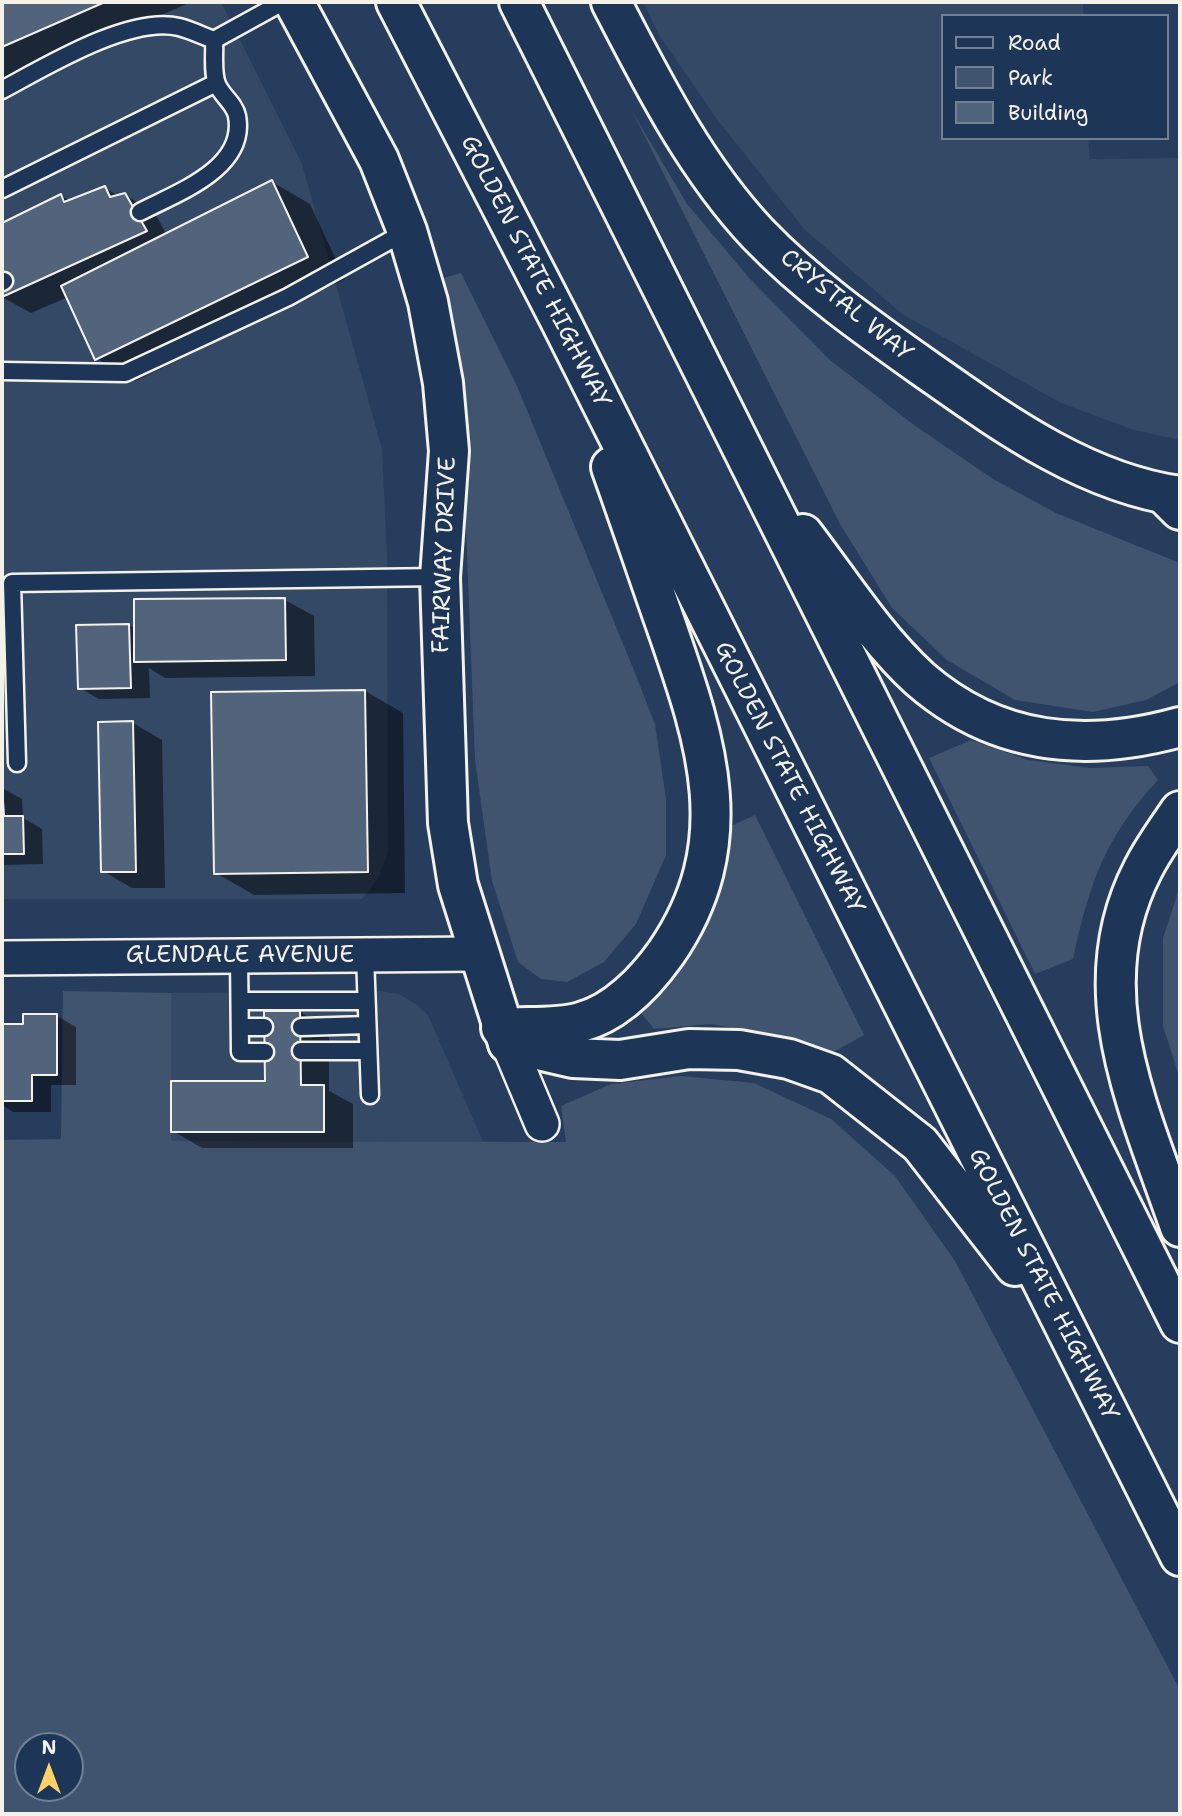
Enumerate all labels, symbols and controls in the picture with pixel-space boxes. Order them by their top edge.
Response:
legend [940,14,1168,140]
text: Road [1008,29,1061,57]
text: Park [1008,64,1053,92]
text: Building [1008,99,1088,127]
street label: GOLDEN STATE HIGHWAY [454,131,616,413]
street label: CRYSTAL WAY [774,244,918,368]
street label: FAIRWAY DRIVE [427,456,463,654]
street label: GOLDEN STATE HIGHWAY [708,637,870,919]
street label: GLENDALE AVENUE [126,942,354,970]
street label: GOLDEN STATE HIGHWAY [962,1144,1124,1426]
north arrow [14,1732,84,1802]
text: N [41,1735,57,1760]

